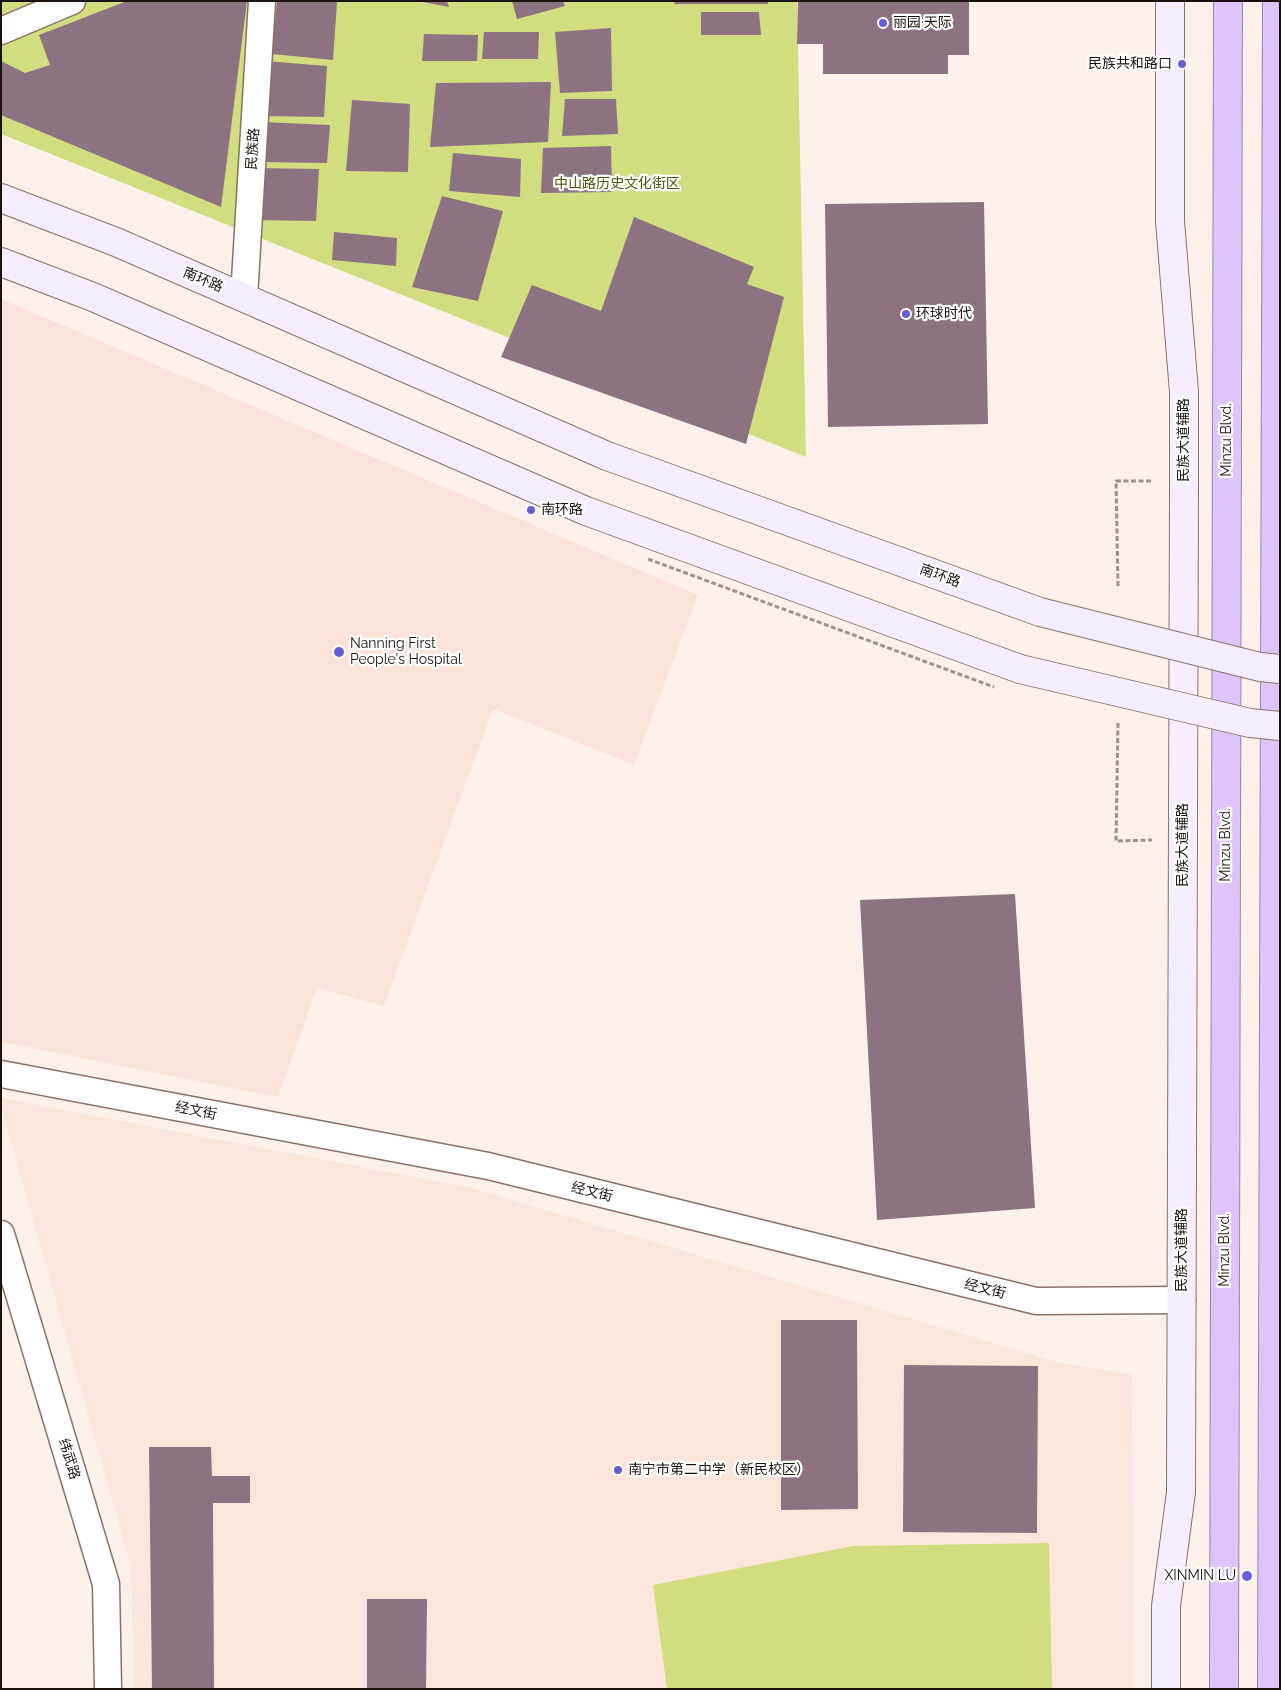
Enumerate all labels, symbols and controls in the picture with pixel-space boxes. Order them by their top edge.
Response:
place label: 丽园·天际 [893,15,952,31]
marker: 丽园·天际 [877,17,889,29]
place label: 民族共和路口 [1088,56,1172,72]
marker: 民族共和路口 [1176,58,1188,70]
street label: 民族路 [243,127,263,171]
park label: 中山路历史文化街区 [554,176,680,192]
street label: 南环路 [180,264,226,296]
place label: 环球时代 [916,306,972,322]
marker: 环球时代 [900,308,912,320]
street label: 民族大道辅路 [1176,398,1192,482]
street label: Minzu Blvd. [1219,403,1235,477]
place label: 南环路 [541,502,583,518]
marker: 南环路 [525,504,537,516]
street label: 南环路 [917,561,963,591]
place label: Nanning First People's Hospital [350,636,462,669]
marker: Nanning First People's Hospital [332,645,346,659]
street label: 民族大道辅路 [1175,803,1191,887]
street label: Minzu Blvd. [1218,808,1234,882]
street label: 经文街 [174,1099,218,1123]
street label: 经文街 [570,1179,614,1205]
street label: 民族大道辅路 [1174,1208,1190,1292]
street label: Minzu Blvd. [1217,1213,1233,1287]
street label: 经文街 [963,1276,1007,1302]
street label: 纬武路 [55,1436,83,1482]
place label: 南宁市第二中学（新民校区） [628,1462,810,1478]
marker: 南宁市第二中学（新民校区） [612,1464,624,1476]
place label: XINMIN LU [1164,1568,1236,1584]
marker: XINMIN LU [1240,1569,1254,1583]

